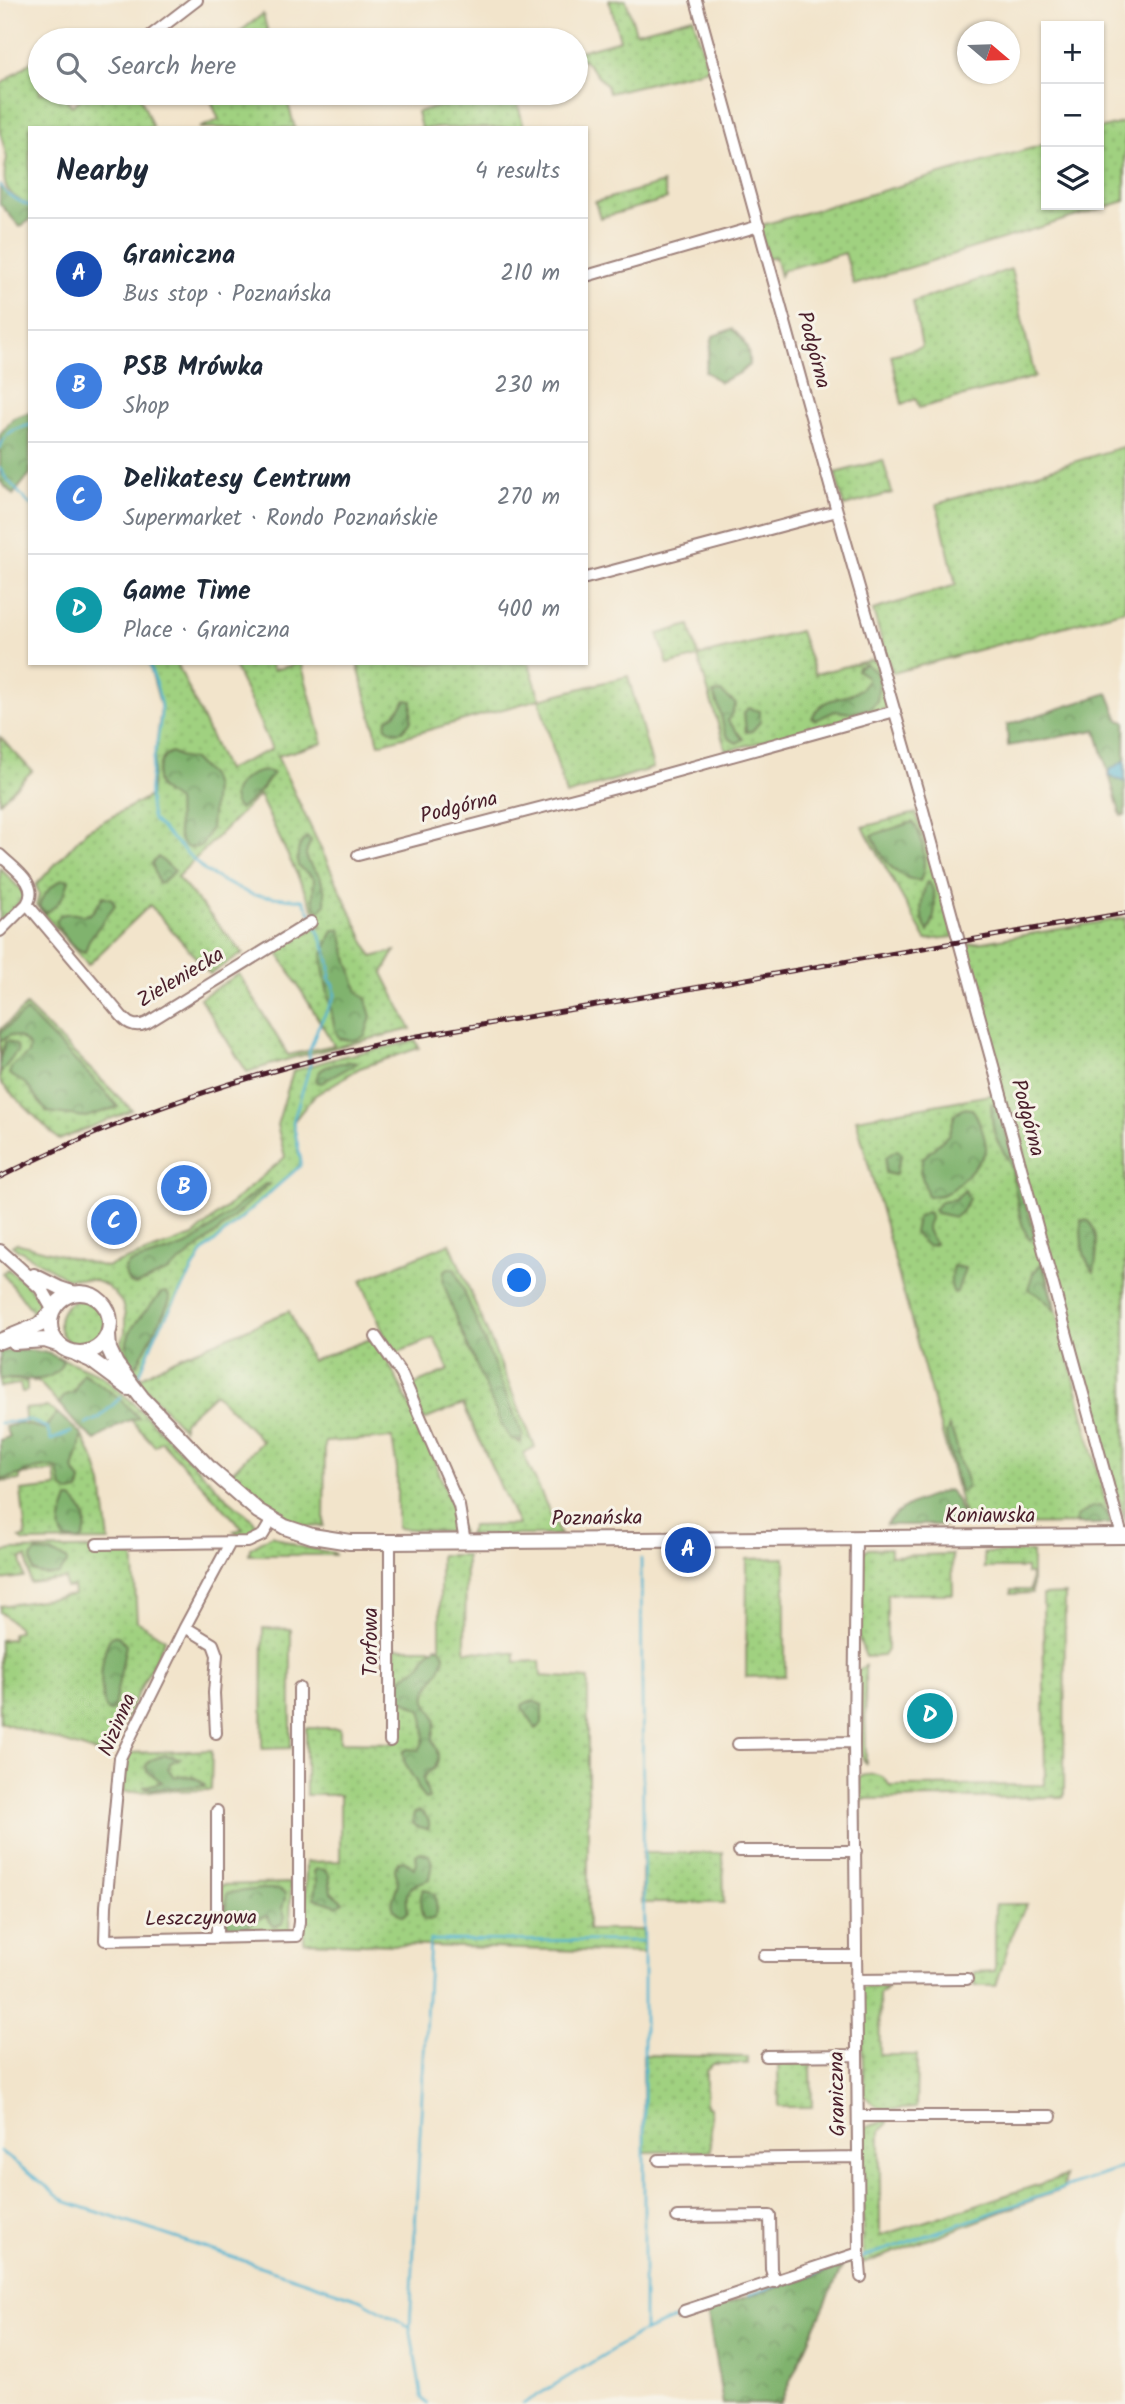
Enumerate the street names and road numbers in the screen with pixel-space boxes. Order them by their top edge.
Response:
street label: Podgórna [787,308,839,392]
street label: Podgórna [417,782,501,834]
street label: Zieleniecka [131,939,231,1017]
street label: Podgórna [1001,1076,1053,1160]
street label: Koniawska [945,1500,1035,1533]
street label: Poznańska [551,1502,643,1536]
street label: Torfowa [355,1607,388,1677]
street label: Nizinna [90,1688,146,1762]
street label: Leszczynowa [145,1902,257,1936]
street label: Graniczna [821,2051,855,2137]

